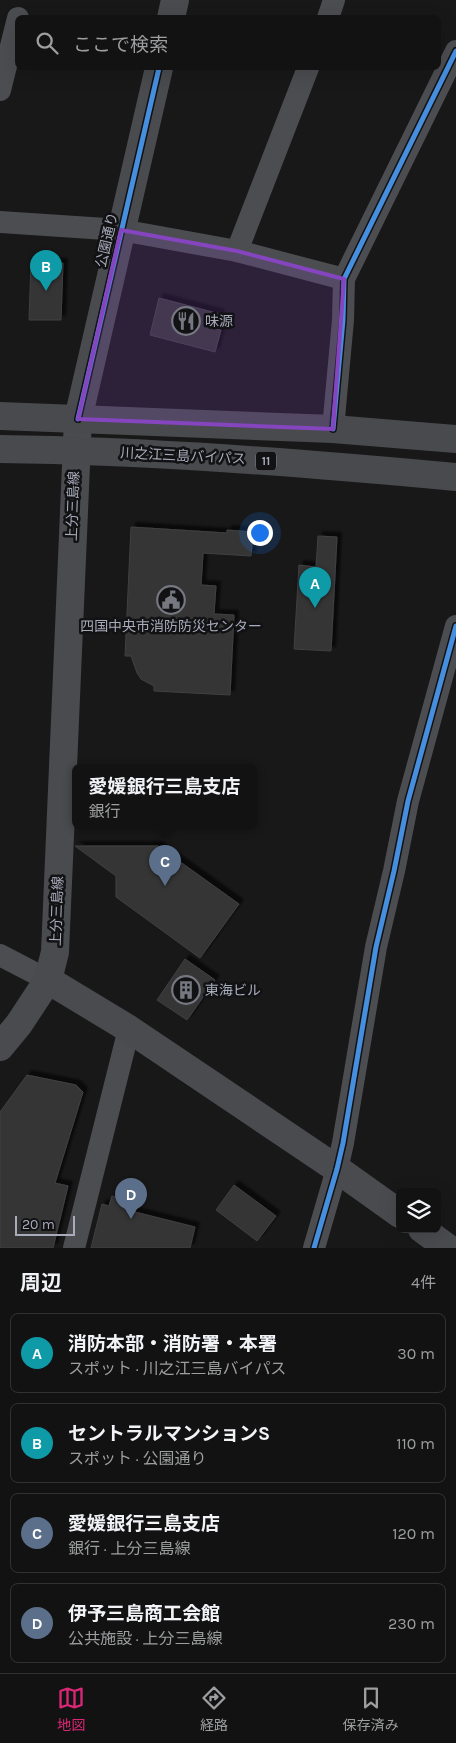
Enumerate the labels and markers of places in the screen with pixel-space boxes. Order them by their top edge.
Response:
pin: B [30,250,62,291]
restaurant icon: 味源 [171,306,201,336]
place label: 味源 [205,313,233,330]
pin: A [299,567,331,608]
public building icon: 四国中央市消防防災センター [156,585,186,615]
place label: 四国中央市消防防災センター [80,618,262,635]
pin: C [149,845,181,886]
building icon: 東海ビル [171,975,201,1005]
place label: 東海ビル [205,982,261,999]
pin: D [115,1178,147,1219]

